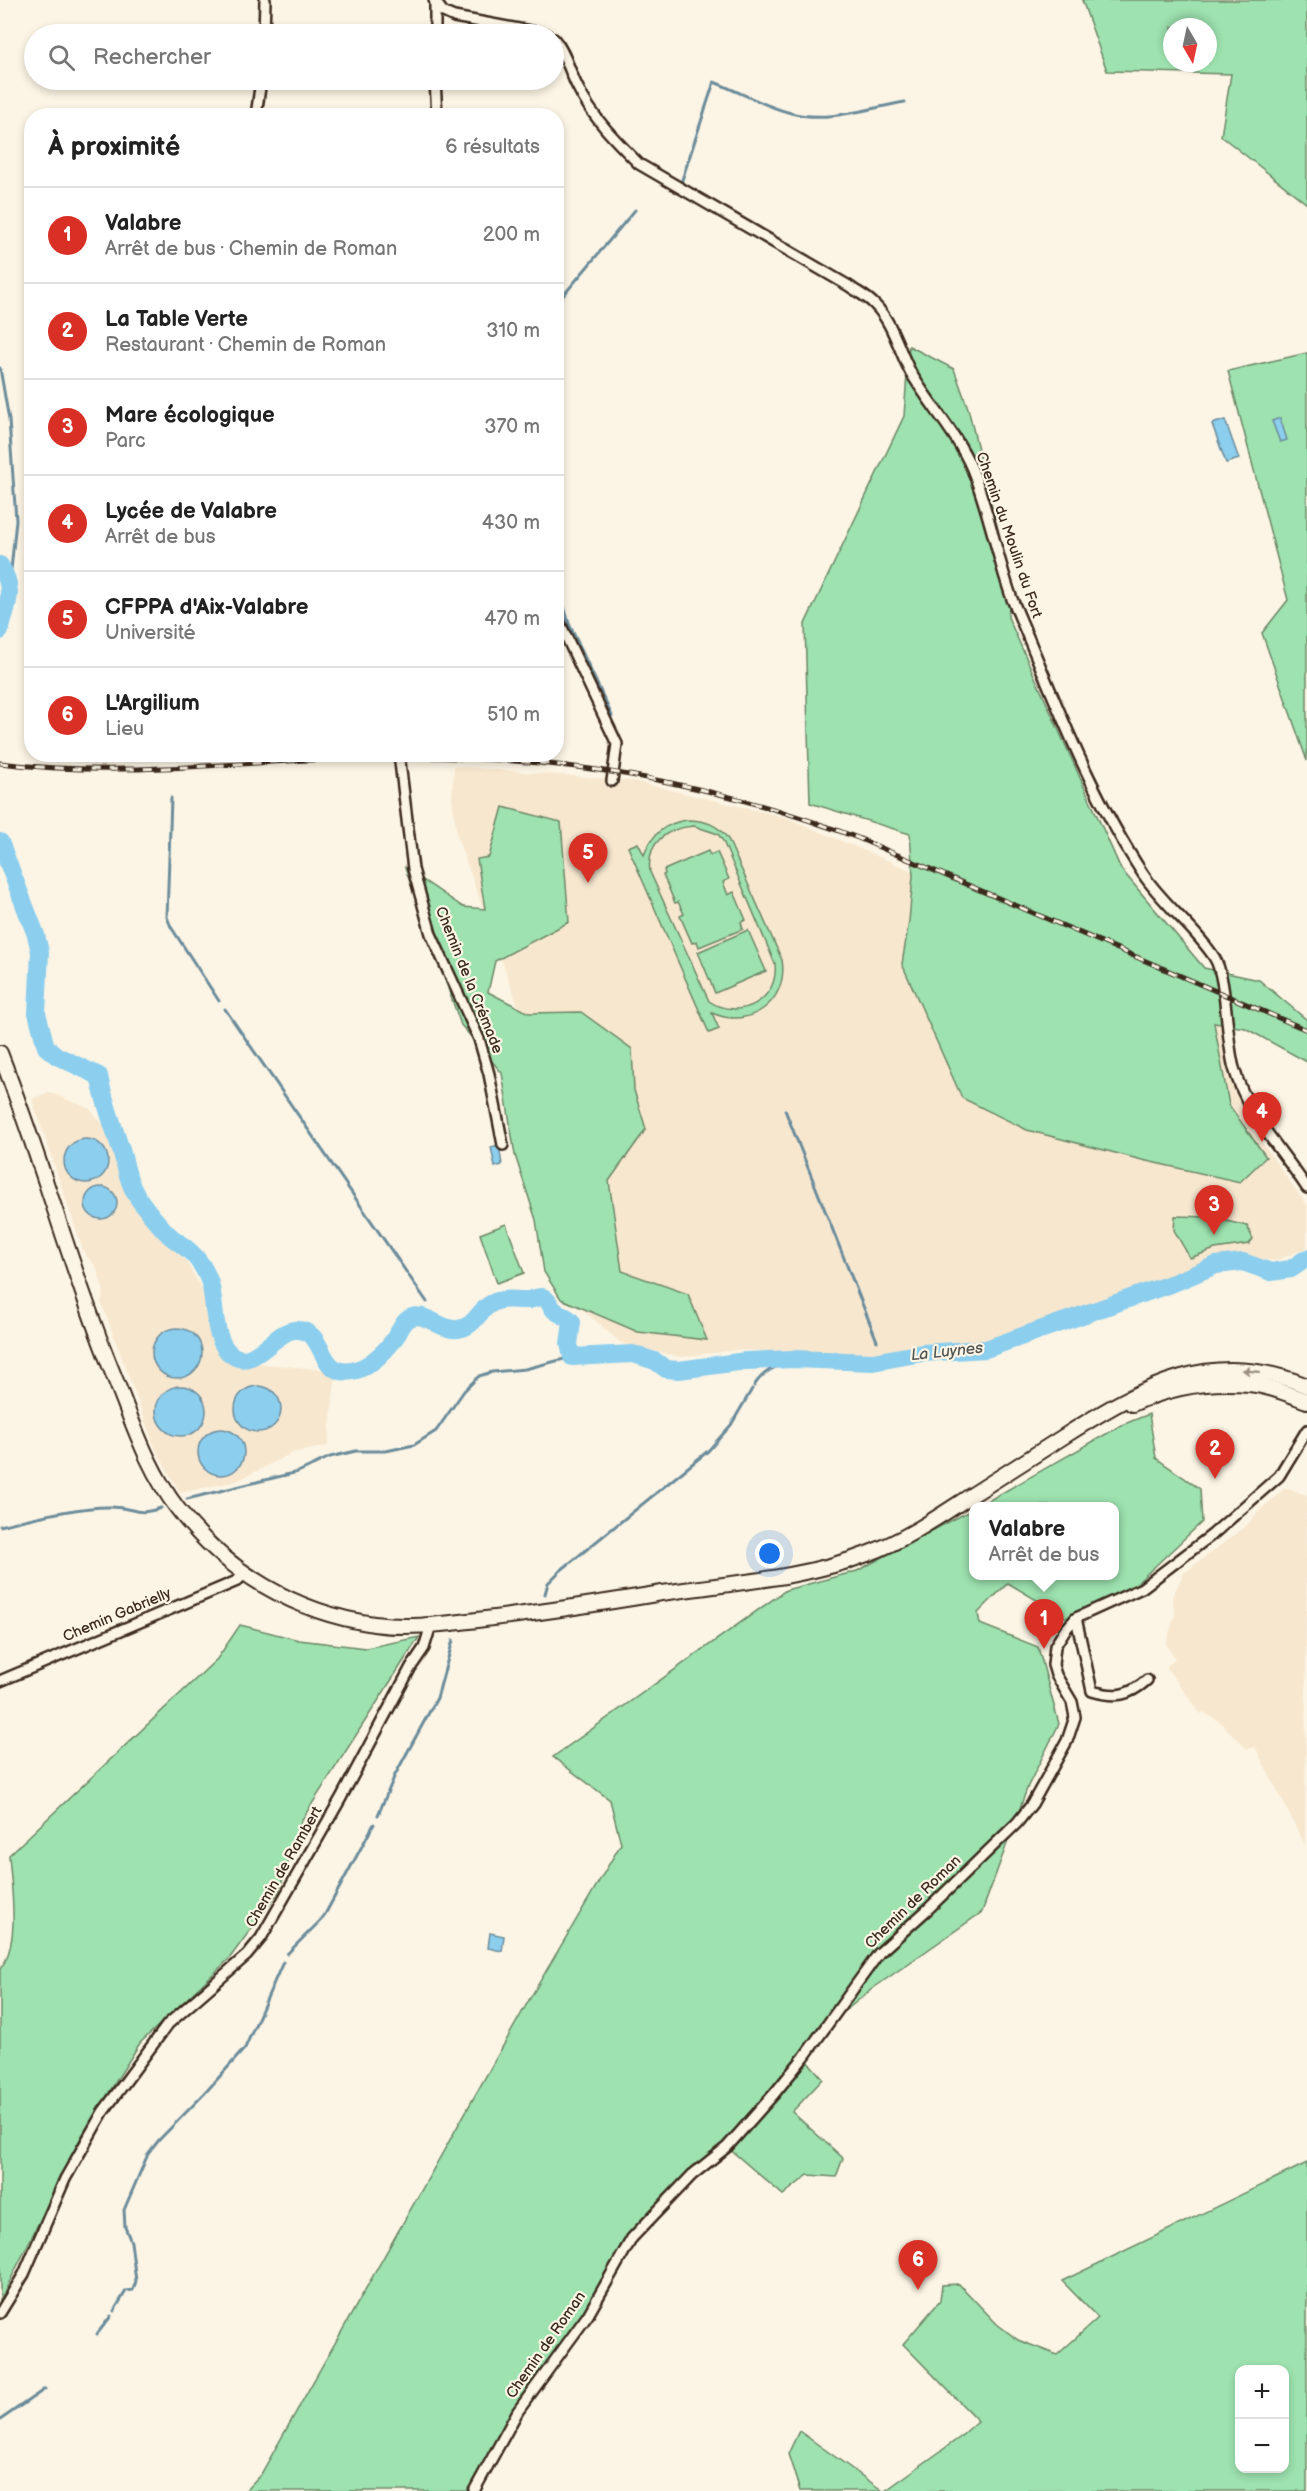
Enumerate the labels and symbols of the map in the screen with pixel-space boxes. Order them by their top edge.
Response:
north arrow [1163,18,1217,72]
street label: Chemin du Moulin du Fort [972,449,1047,621]
pin: 5 [568,834,608,883]
street label: Chemin de la Crémade [431,904,507,1056]
pin: 4 [1242,1092,1282,1142]
pin: 3 [1194,1186,1234,1235]
water label: La Luynes [910,1339,984,1365]
one-way arrow [1241,1366,1260,1376]
pin: 2 [1196,1430,1234,1479]
your location [755,1539,784,1568]
street label: Chemin Gabrielly [60,1584,174,1646]
pin: 1 [1024,1600,1064,1649]
street label: Chemin de Rambert [242,1803,327,1931]
street label: Chemin de Roman [861,1851,965,1953]
pin: 6 [898,2240,938,2290]
street label: Chemin de Roman [502,2288,590,2402]

